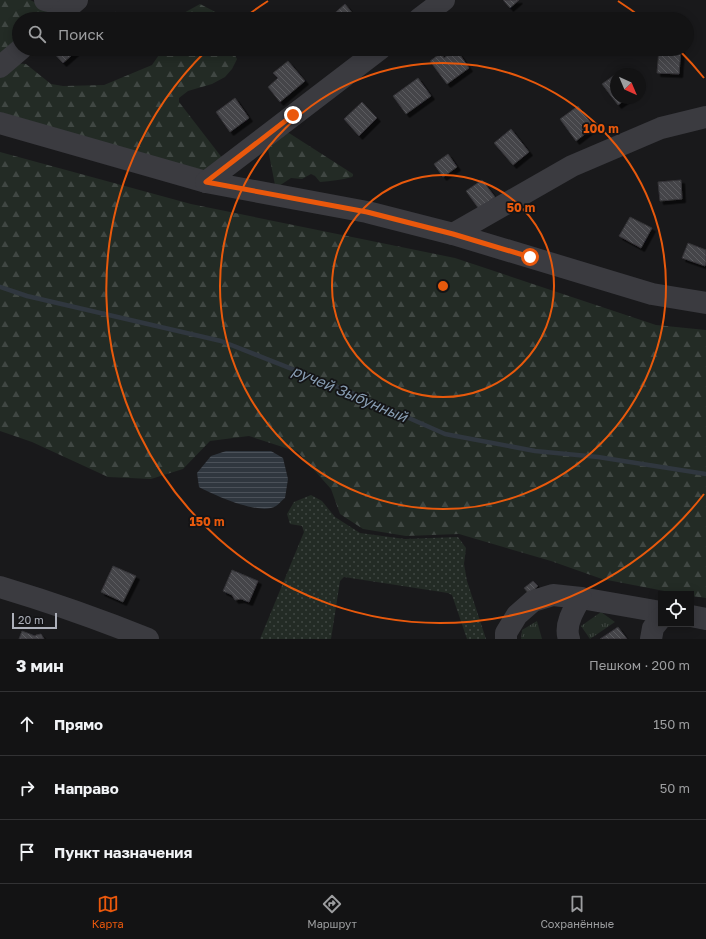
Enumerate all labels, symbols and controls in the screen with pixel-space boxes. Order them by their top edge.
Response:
search box [12,12,694,56]
icon: search [26,23,48,45]
text: Поиск [58,25,104,43]
north arrow [610,68,646,104]
route end [284,106,302,124]
text: 100 m [583,121,619,136]
text: 50 m [507,200,535,215]
route start [521,248,539,266]
centre of rings [436,279,450,293]
water label: ручей Зыбунный [289,361,411,427]
text: 150 m [190,514,224,529]
map controls [658,591,694,627]
button: locate [658,591,694,627]
scale bar [12,611,57,630]
text: 20 m [18,613,44,626]
text: 3 мин [16,655,64,676]
text: Пешком · 200 m [589,657,690,673]
icon: ahead [16,713,38,735]
text: Прямо [54,715,103,733]
text: 150 m [653,716,690,732]
icon: right [16,777,38,799]
text: Направо [54,779,119,797]
text: 50 m [660,780,690,796]
icon: arrive [16,841,38,863]
text: Пункт назначения [54,843,192,861]
tab: Карта [92,893,124,930]
tab: Маршрут [307,893,357,930]
tab: Сохранённые [540,893,614,930]

